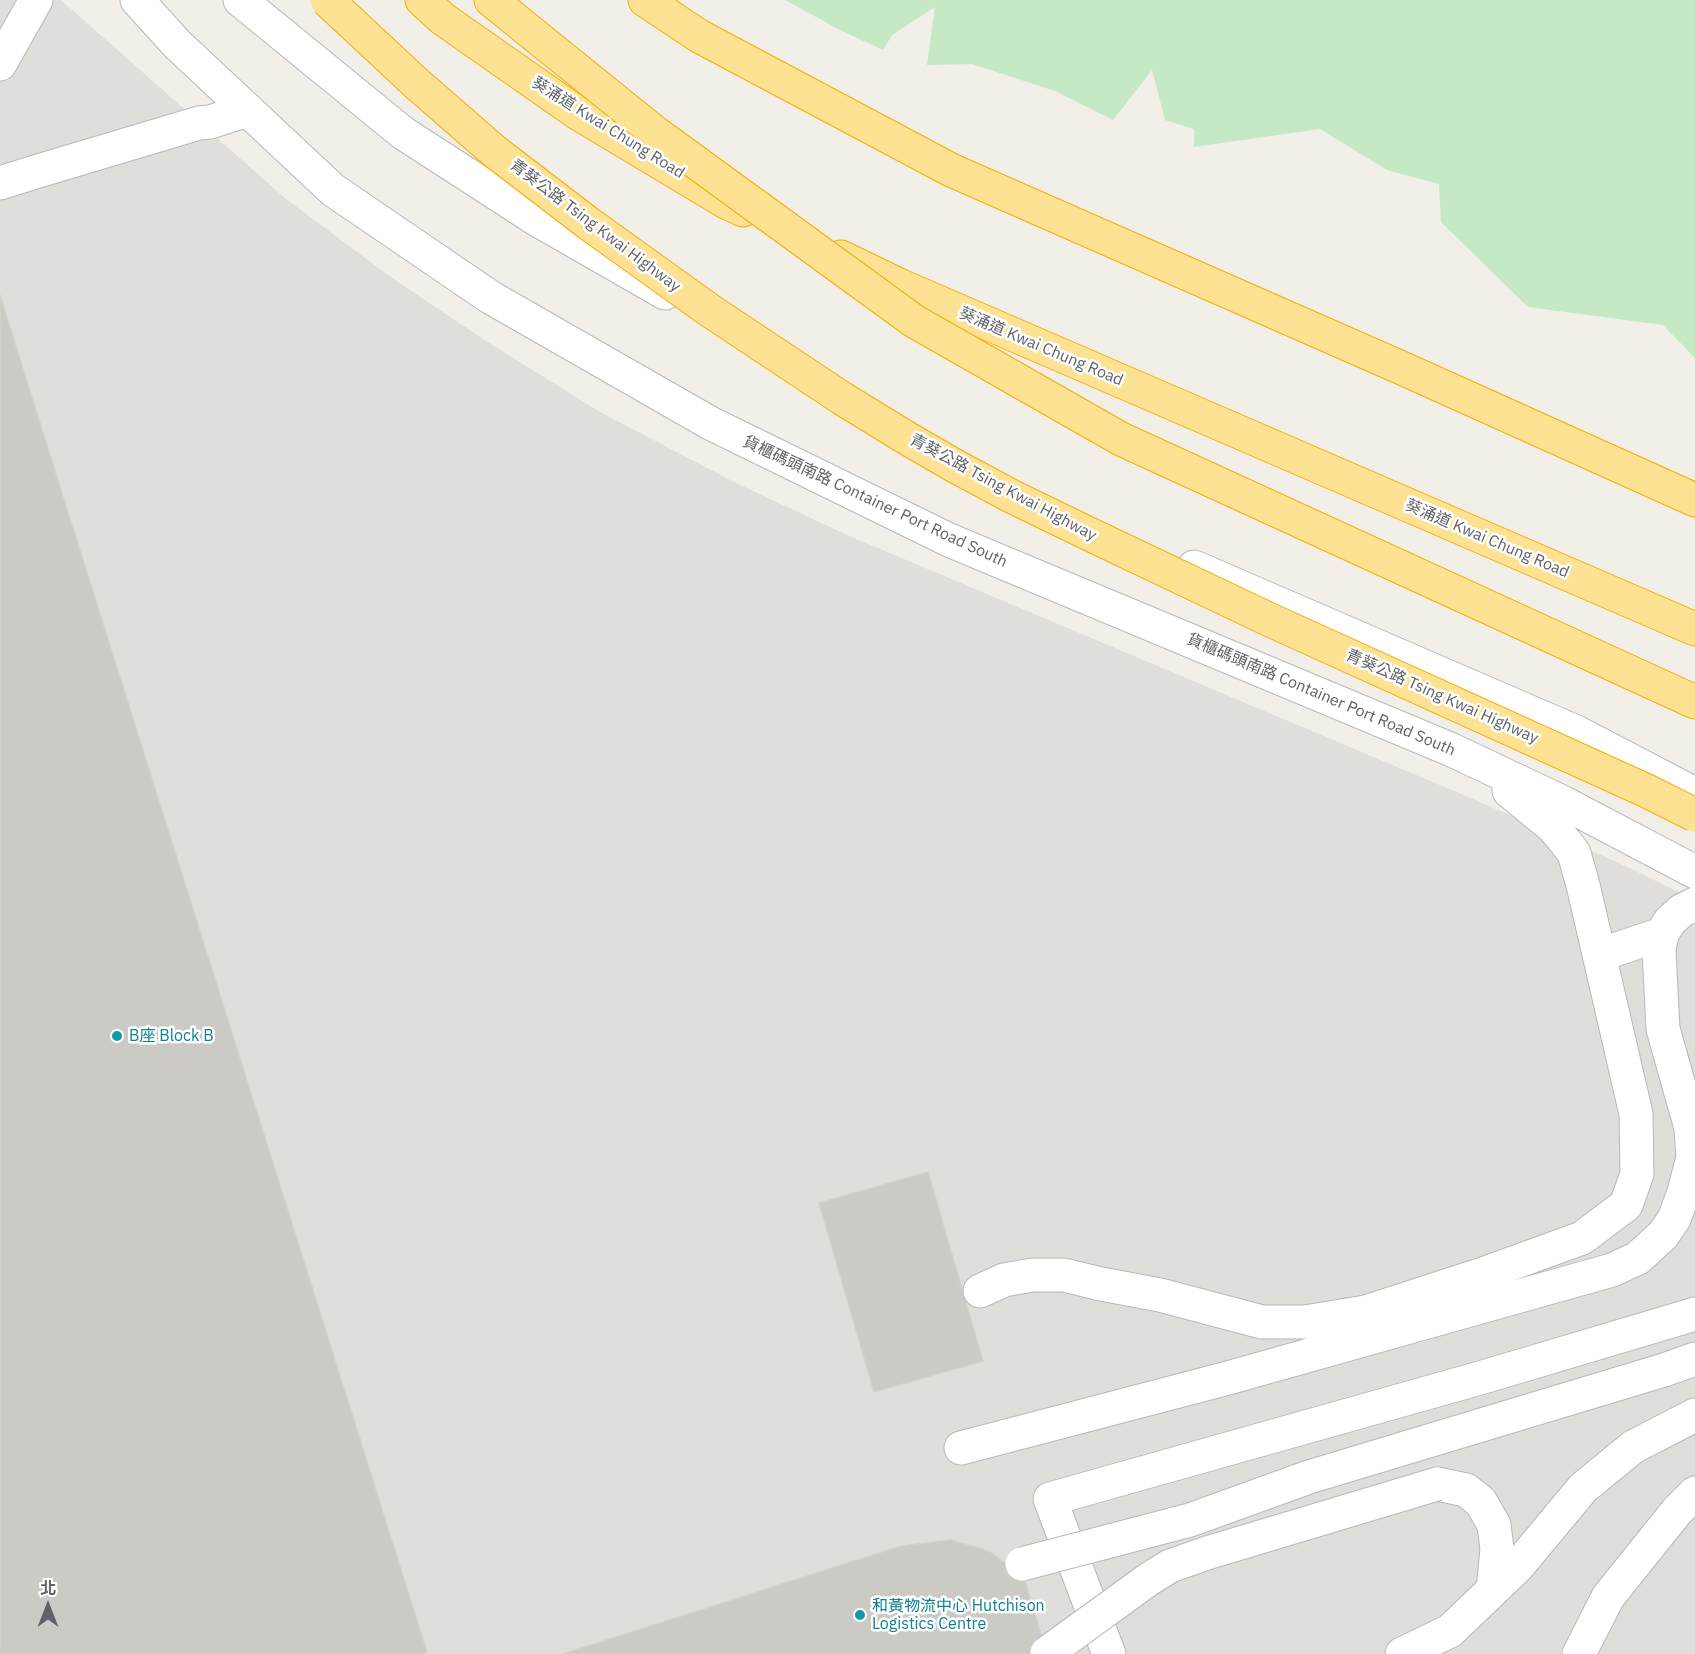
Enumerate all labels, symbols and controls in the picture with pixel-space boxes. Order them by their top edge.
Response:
street label: 葵涌道 Kwai Chung Road [528,73,688,183]
street label: 青葵公路 Tsing Kwai Highway [506,156,684,296]
street label: 葵涌道 Kwai Chung Road [956,304,1126,390]
street label: 青葵公路 Tsing Kwai Highway [906,431,1100,545]
street label: 貨櫃碼頭南路 Container Port Road South [740,432,1010,572]
street label: 葵涌道 Kwai Chung Road [1402,496,1572,582]
street label: 貨櫃碼頭南路 Container Port Road South [1184,630,1458,760]
street label: 青葵公路 Tsing Kwai Highway [1343,646,1541,748]
place label: B座 Block B [129,1026,214,1046]
marker: B座 Block B [110,1029,124,1043]
north arrow [18,1576,78,1636]
text: 北 [40,1578,56,1598]
place label: 和黃物流中心 Hutchison Logistics Centre [872,1596,1045,1634]
marker: 和黃物流中心 Hutchison Logistics Centre [853,1608,867,1622]

